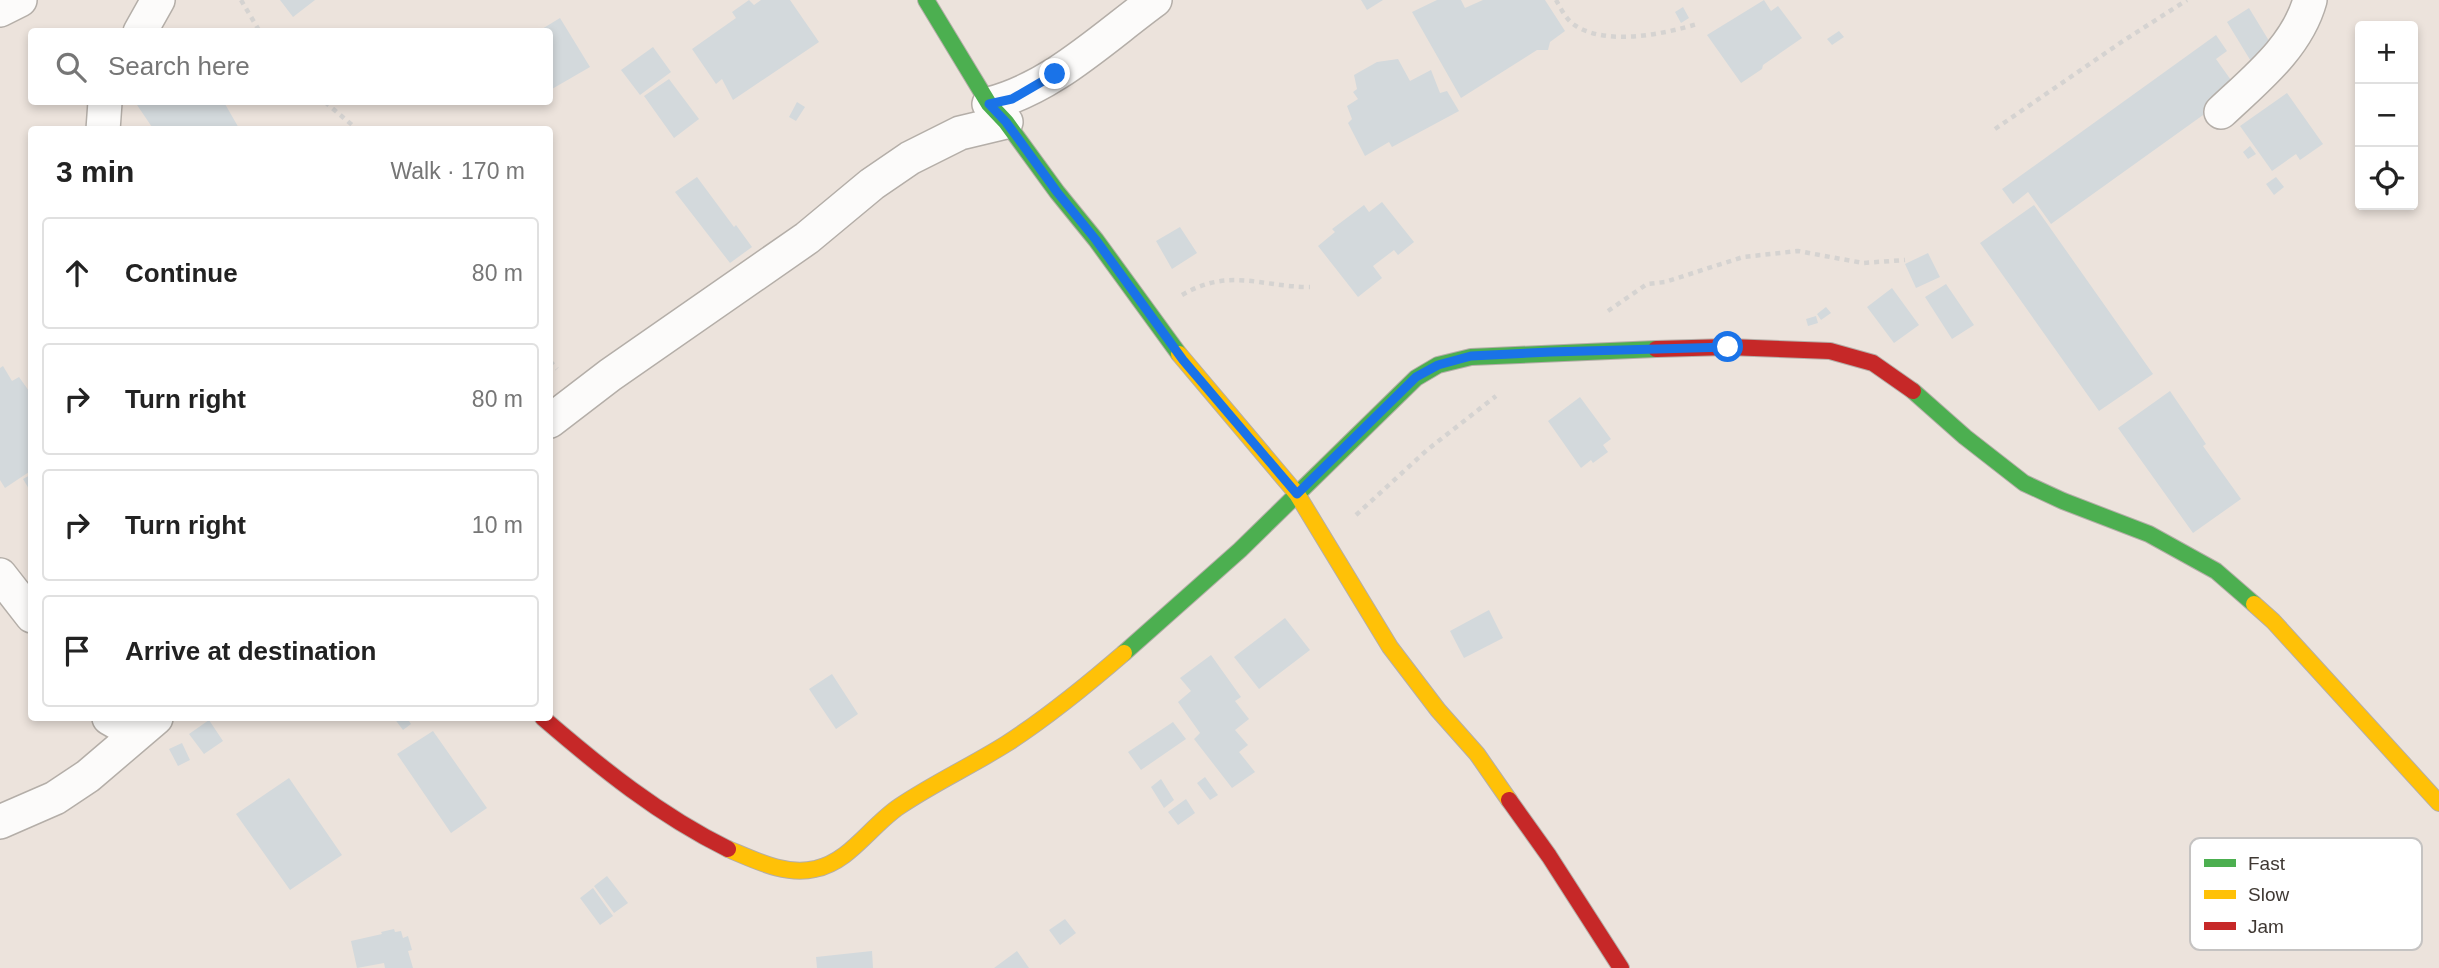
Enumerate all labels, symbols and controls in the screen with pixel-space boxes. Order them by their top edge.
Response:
map controls [2355,21,2418,210]
button: + [2355,21,2418,84]
search box [28,28,553,105]
icon: search [52,48,90,86]
text: Search here [108,51,250,81]
route end [1039,58,1070,89]
button: − [2355,84,2418,147]
button: locate [2355,147,2418,210]
text: 3 min [56,155,134,188]
text: Walk · 170 m [390,158,525,184]
icon: ahead [58,254,96,292]
text: Continue [125,258,238,288]
text: 80 m [472,260,523,286]
route start [1712,331,1743,362]
icon: right [58,380,96,418]
text: Turn right [125,384,246,414]
text: 80 m [472,386,523,412]
icon: right [58,506,96,544]
text: Turn right [125,510,246,540]
text: 10 m [472,512,523,538]
icon: arrive [58,632,96,670]
text: Arrive at destination [125,636,376,666]
legend [2190,838,2422,950]
text: Fast [2248,853,2286,874]
text: Slow [2248,884,2289,905]
text: Jam [2248,916,2284,937]

